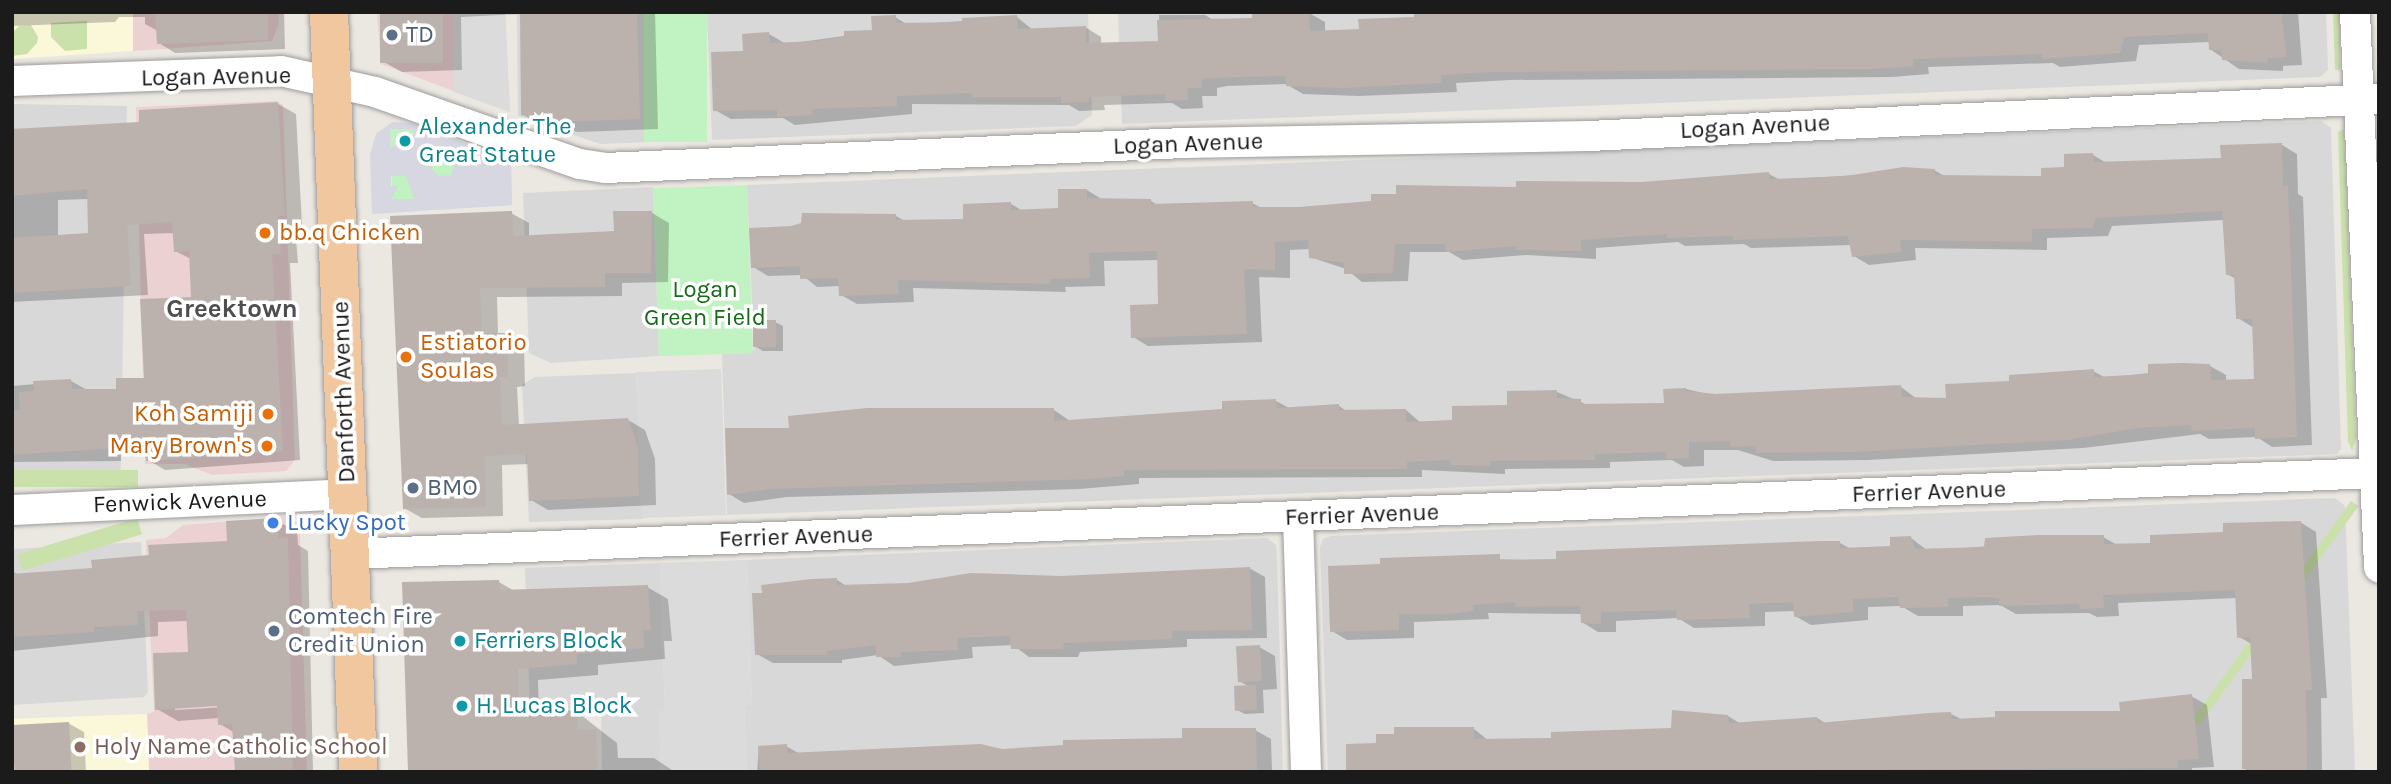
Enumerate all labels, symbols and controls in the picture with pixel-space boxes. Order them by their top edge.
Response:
place label: TD [406,21,434,49]
marker: TD [384,27,400,43]
street label: Logan Avenue [141,61,291,93]
street label: Logan Avenue [1679,109,1831,145]
place label: Alexander The Great Statue [419,113,572,169]
street label: Logan Avenue [1112,127,1264,161]
marker: Alexander The Great Statue [397,133,413,149]
place label: bb.q Chicken [279,219,421,247]
marker: bb.q Chicken [257,225,273,241]
park label: Logan Green Field [644,276,766,332]
district label: Greektown [166,293,298,325]
street label: Danforth Avenue [326,301,362,483]
place label: Estiatorio Soulas [420,329,527,385]
marker: Estiatorio Soulas [398,349,414,365]
place label: Koh Samiji [134,400,254,428]
marker: Koh Samiji [260,406,276,422]
place label: Mary Brown's [109,432,253,460]
marker: Mary Brown's [259,438,275,454]
place label: BMO [427,474,478,502]
street label: Ferrier Avenue [1851,475,2007,509]
marker: BMO [405,480,421,496]
street label: Fenwick Avenue [93,485,267,519]
street label: Ferrier Avenue [1284,498,1440,532]
place label: Lucky Spot [287,509,406,537]
marker: Lucky Spot [265,515,281,531]
street label: Ferrier Avenue [718,520,874,554]
place label: Comtech Fire Credit Union [288,603,433,659]
marker: Comtech Fire Credit Union [266,623,282,639]
place label: Ferriers Block [474,627,623,655]
marker: Ferriers Block [452,633,468,649]
place label: H. Lucas Block [476,692,632,720]
marker: H. Lucas Block [454,698,470,714]
place label: Holy Name Catholic School [94,733,388,761]
marker: Holy Name Catholic School [72,739,88,755]

